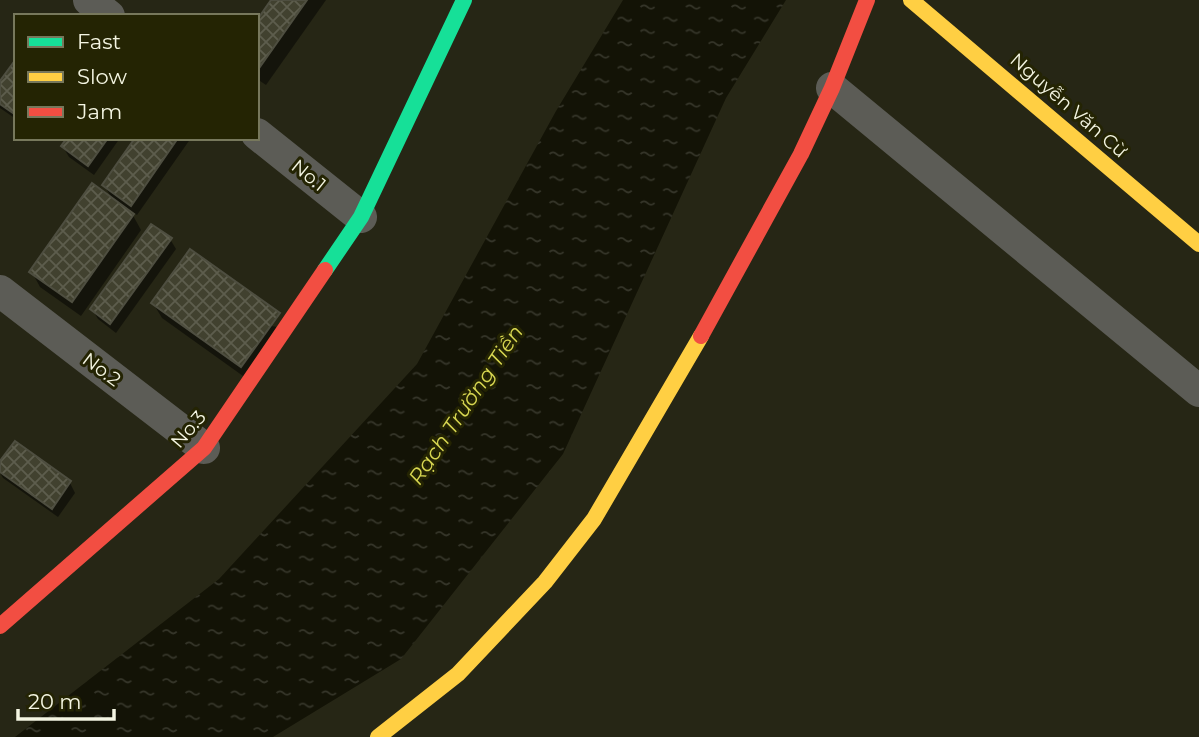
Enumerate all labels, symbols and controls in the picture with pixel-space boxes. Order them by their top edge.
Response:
legend [14,14,259,140]
text: Fast [77,29,121,54]
street label: Nguyễn Văn Cừ [1005,48,1132,163]
text: Slow [77,64,127,89]
text: Jam [76,99,122,124]
street label: No.1 [287,155,331,196]
water label: Rạch Trường Tiền [403,320,528,489]
street label: No.2 [78,348,126,391]
street label: No.3 [166,406,211,453]
scale bar [18,678,114,722]
text: 20 m [28,689,82,714]

